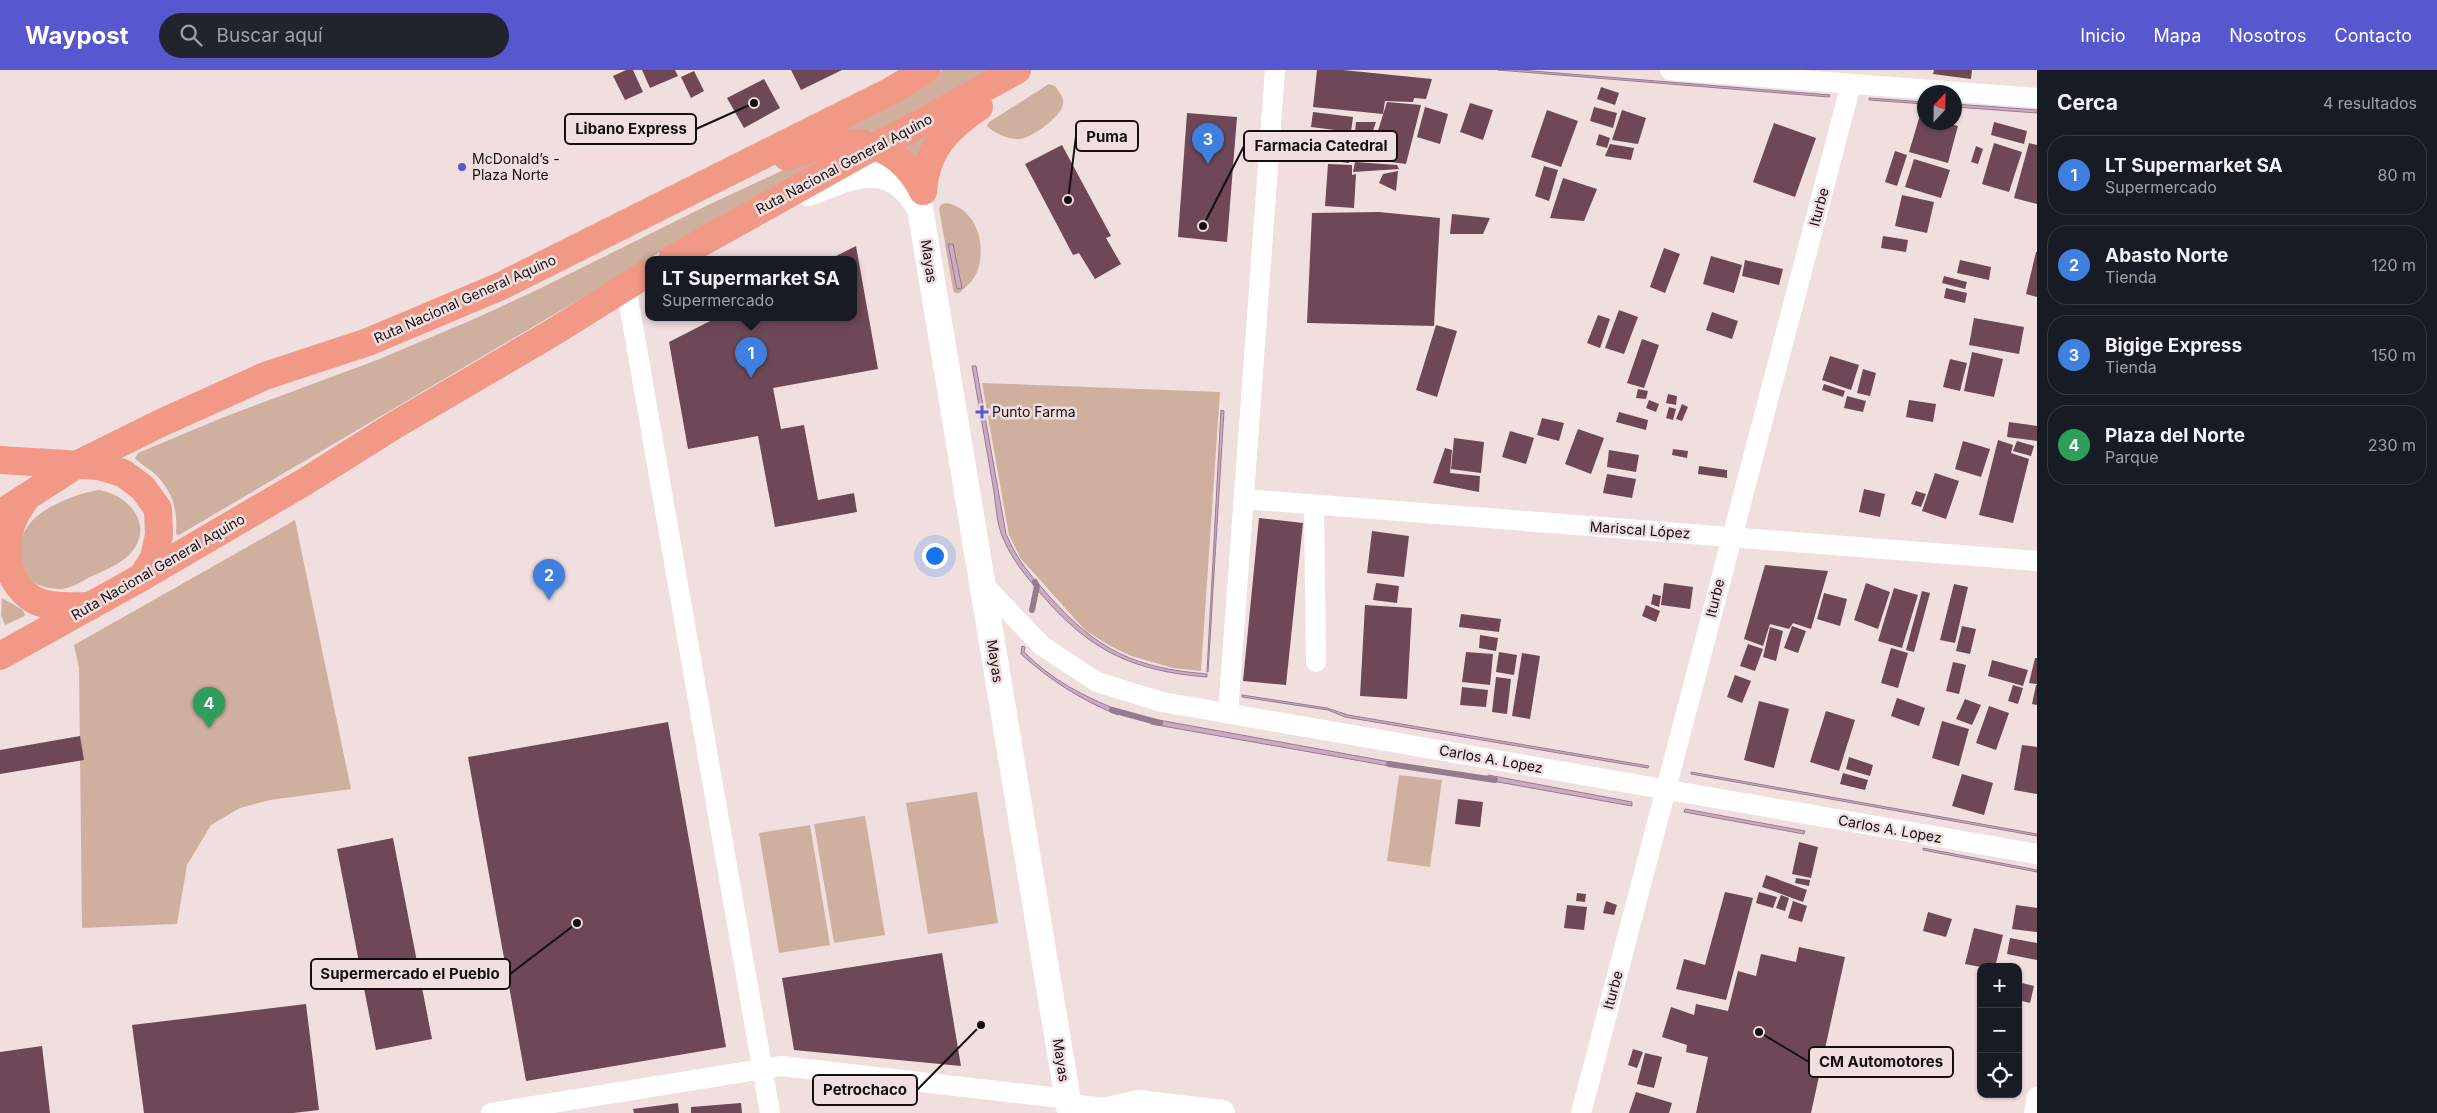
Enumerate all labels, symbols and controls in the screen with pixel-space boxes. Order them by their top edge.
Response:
search box [159,13,509,58]
text: Waypost [25,21,129,50]
icon: search [177,21,205,49]
text: Buscar aquí [217,24,323,47]
text: Inicio [2080,25,2126,46]
text: Mapa [2154,25,2201,46]
text: Nosotros [2229,25,2307,46]
text: Contacto [2335,25,2412,46]
north arrow [1917,85,1962,130]
text: Cerca [2057,90,2118,115]
text: 4 resultados [2323,93,2417,113]
street label: Ruta Nacional General Aquino [753,110,935,217]
callout: Libano Express [565,114,696,144]
text: Libano Express [575,119,687,138]
callout: Puma [1076,121,1138,151]
pin: 3 [1192,123,1224,164]
text: Puma [1086,127,1128,146]
callout: Farmacia Catedral [1244,131,1397,161]
text: Farmacia Catedral [1254,136,1388,155]
place label: McDonald’s - Plaza Norte [472,150,560,183]
text: LT Supermarket SA [2105,154,2283,177]
marker: McDonald’s - Plaza Norte [456,161,468,173]
text: 1 [2071,165,2077,185]
text: 80 m [2377,165,2416,185]
text: Supermercado [2105,177,2217,197]
street label: Iturbe [1805,186,1832,228]
street label: Mayas [918,238,941,284]
text: Abasto Norte [2105,244,2228,267]
street label: Ruta Nacional General Aquino [371,251,558,346]
text: 2 [2069,255,2079,275]
text: 120 m [2371,255,2416,275]
popup [645,256,857,321]
text: LT Supermarket SA [662,267,840,290]
text: Tienda [2105,267,2157,287]
text: Supermercado [662,290,774,310]
text: Bigige Express [2105,334,2242,357]
pin: 1 [735,337,767,378]
text: 3 [2069,345,2079,365]
text: 150 m [2371,345,2416,365]
text: Tienda [2105,357,2157,377]
place label: Punto Farma [992,403,1076,420]
marker: Punto Farma [976,406,988,418]
text: Plaza del Norte [2105,424,2245,447]
text: 4 [2069,435,2079,455]
text: 230 m [2368,435,2416,455]
text: Parque [2105,447,2159,467]
street label: Ruta Nacional General Aquino [68,510,248,623]
street label: Mariscal López [1589,518,1691,541]
your location [922,543,948,569]
pin: 2 [533,559,565,600]
street label: Iturbe [1702,577,1727,619]
street label: Mayas [984,638,1007,684]
pin: 4 [193,687,225,728]
street label: Carlos A. Lopez [1438,741,1544,776]
street label: Carlos A. Lopez [1837,811,1943,846]
callout: Supermercado el Pueblo [311,959,510,989]
map controls [1977,963,2022,1098]
button: + [1977,963,2022,1008]
text: Supermercado el Pueblo [320,964,500,983]
street label: Iturbe [1599,969,1626,1011]
button: − [1977,1008,2022,1053]
street label: Mayas [1050,1037,1073,1083]
callout: CM Automotores [1809,1047,1953,1077]
text: CM Automotores [1819,1052,1943,1071]
button: locate [1977,1053,2022,1098]
callout: Petrochaco [813,1075,917,1105]
text: Petrochaco [823,1080,907,1099]

